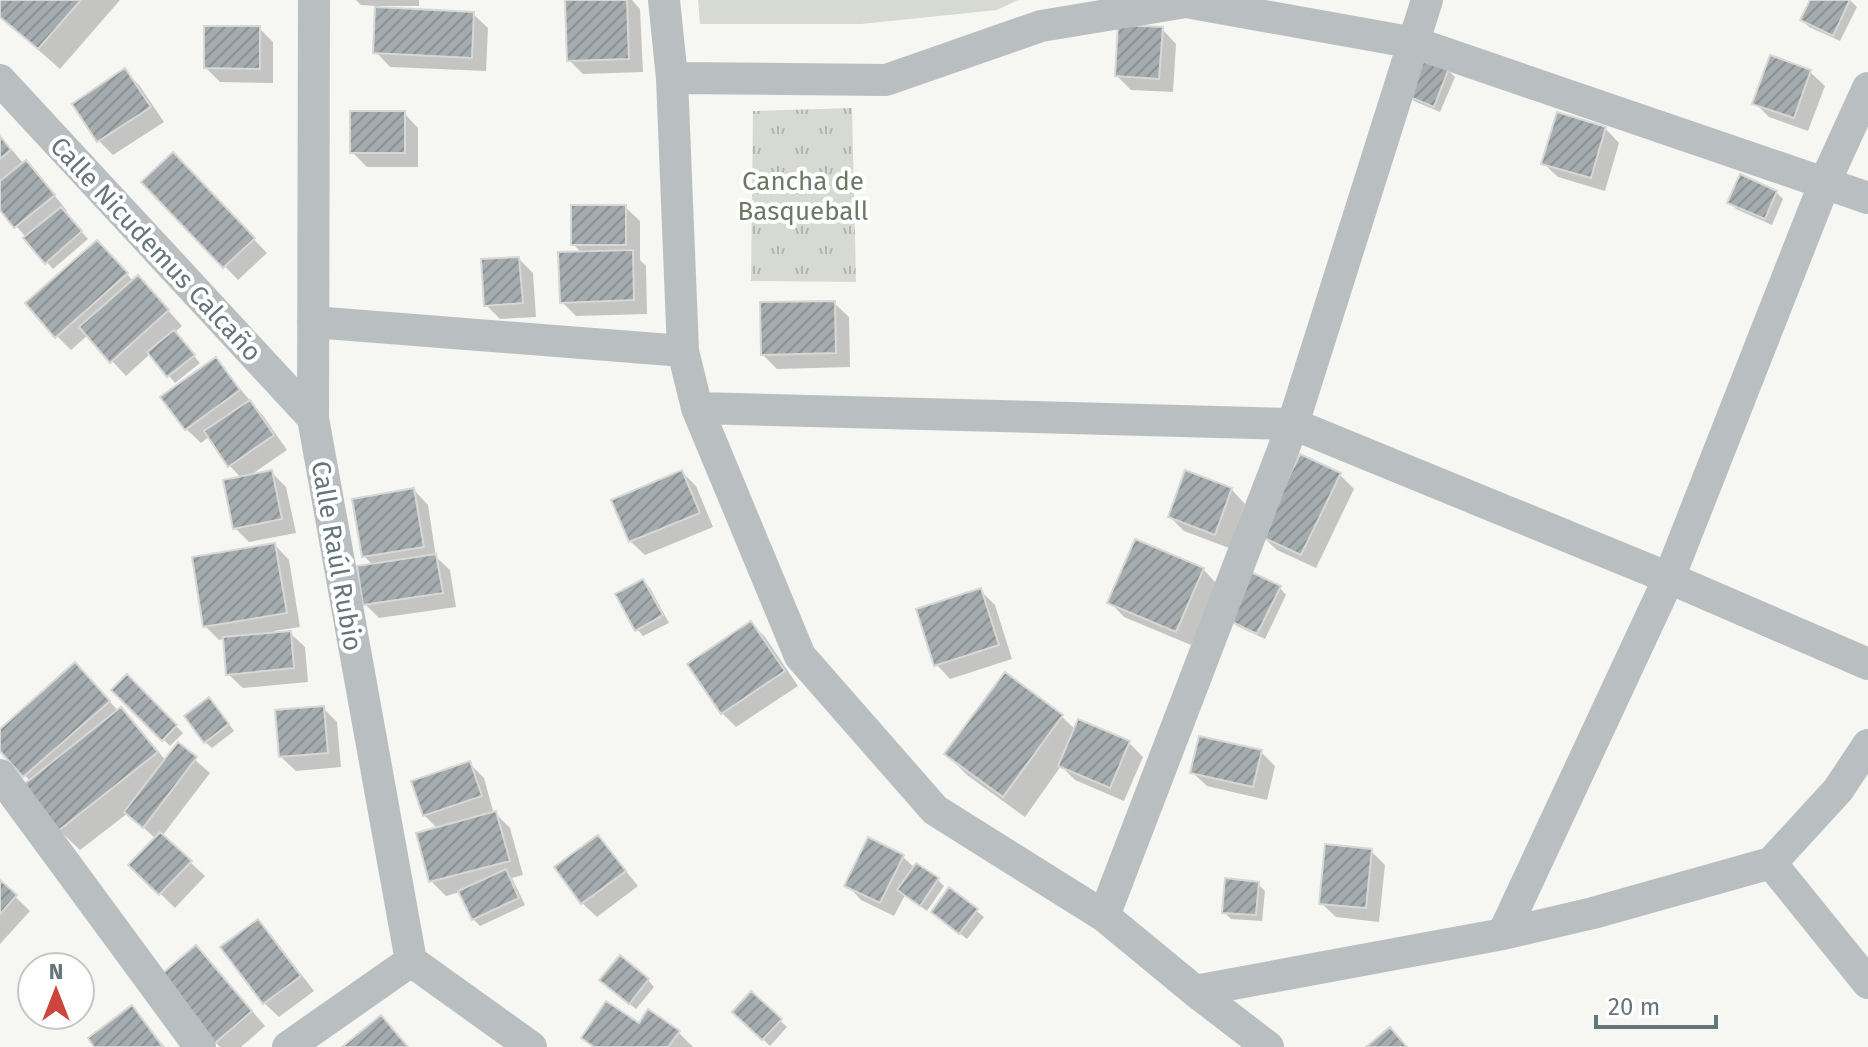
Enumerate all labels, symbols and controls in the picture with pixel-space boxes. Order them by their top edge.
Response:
street label: Calle Nicudemus Calcaño [44,131,268,368]
park label: Cancha de Basqueball [738,166,869,227]
street label: Calle Raúl Rubio [305,459,368,654]
north arrow [16,951,96,1031]
text: N [49,958,63,985]
scale bar [1596,979,1716,1029]
text: 20 m [1608,993,1660,1021]

